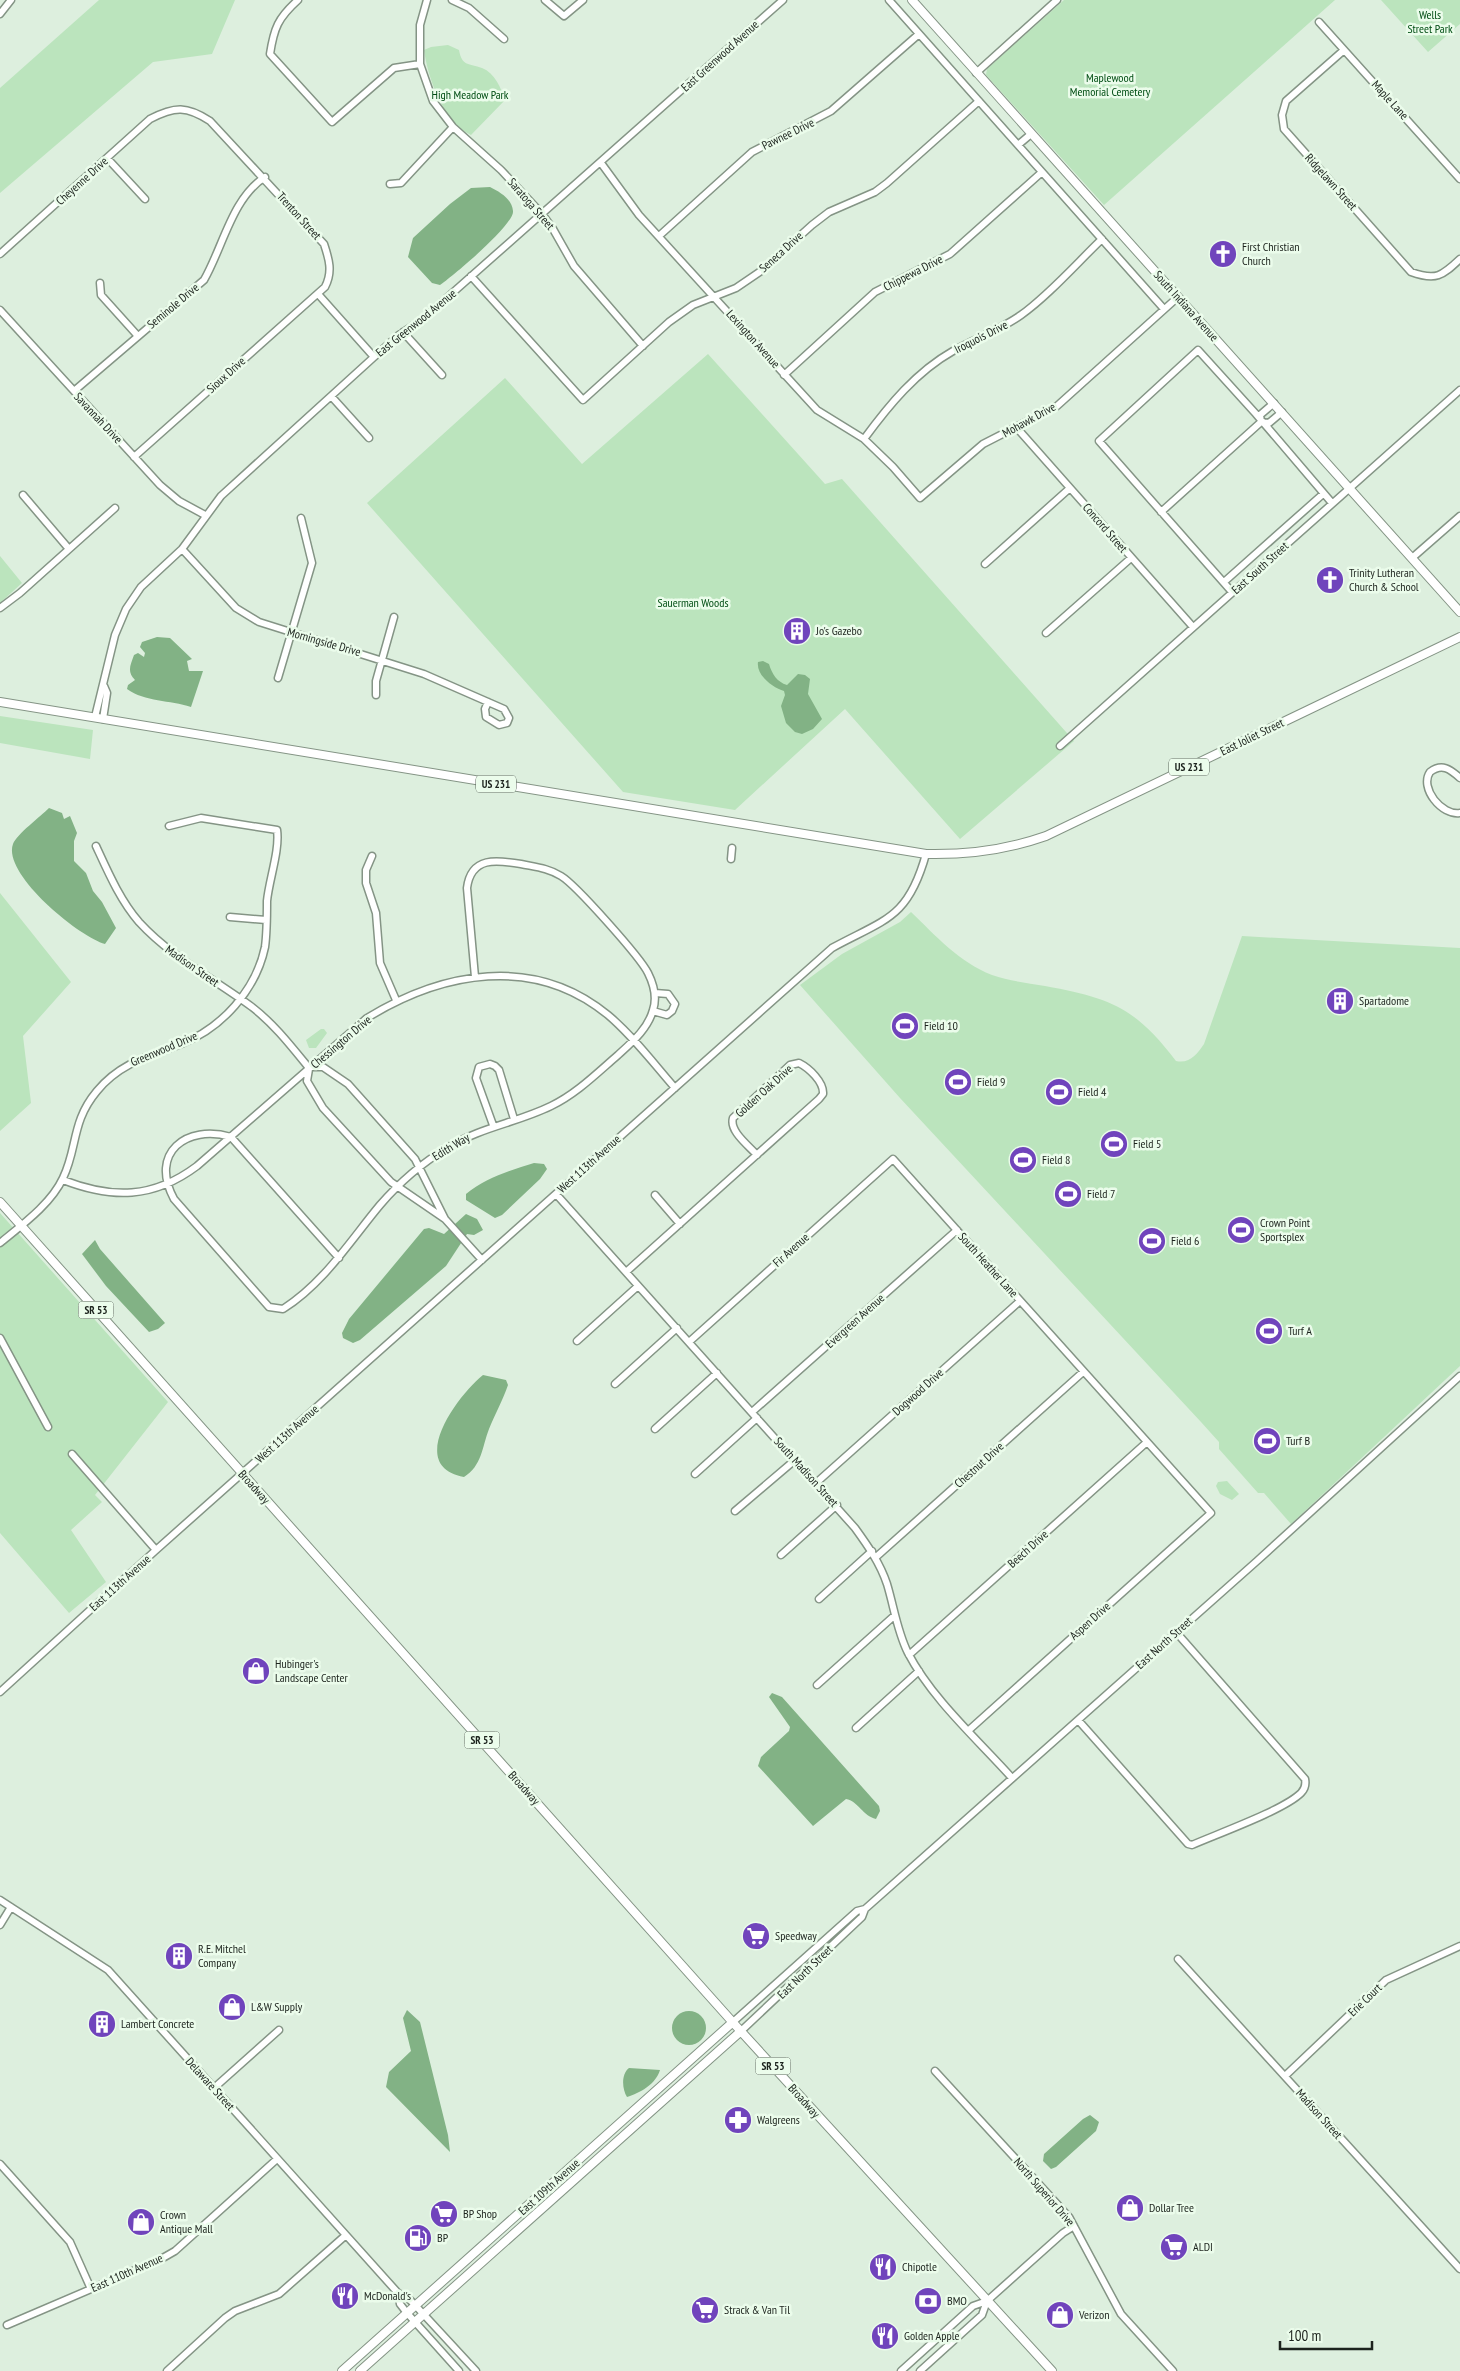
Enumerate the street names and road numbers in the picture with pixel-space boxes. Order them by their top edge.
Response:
street label: East Greenwood Avenue [678,17,762,94]
street label: Maple Lane [1369,77,1412,122]
street label: Pawnee Drive [759,114,816,153]
street label: Ridgelawn Street [1302,150,1361,214]
street label: Cheyenne Drive [53,153,111,208]
street label: Saratoga Street [505,175,558,233]
street label: Trenton Street [274,189,325,243]
street label: Seneca Drive [756,228,806,275]
street label: Chippewa Drive [880,251,945,294]
street label: South Indiana Avenue [1151,267,1222,344]
street label: Seminole Drive [144,280,202,332]
street label: East Greenwood Avenue [372,286,459,360]
street label: Lexington Avenue [723,306,784,371]
street label: Iroquois Drive [952,317,1010,356]
street label: Sioux Drive [203,353,248,396]
street label: Savannah Drive [71,389,126,446]
street label: Mohawk Drive [999,399,1058,440]
street label: Concord Street [1080,500,1131,556]
street label: East South Street [1228,538,1292,597]
street label: Morningside Drive [286,624,363,659]
street label: East Joliet Street [1217,714,1287,758]
road number: US 231 [1169,759,1209,776]
road number: US 231 [476,776,516,792]
street label: Madison Street [163,942,223,990]
street label: Chessington Drive [307,1012,374,1071]
street label: Greenwood Drive [128,1028,200,1069]
street label: Golden Oak Drive [732,1061,795,1120]
street label: Edith Way [429,1129,473,1164]
street label: West 113th Avenue [554,1131,623,1196]
street label: South Heather Lane [955,1229,1021,1300]
street label: Fir Avenue [770,1230,812,1270]
street label: Evergreen Avenue [822,1290,887,1351]
road number: SR 53 [78,1302,114,1318]
street label: Dogwood Drive [889,1365,946,1418]
street label: West 113th Avenue [252,1401,321,1466]
street label: South Madison Street [771,1434,842,1510]
street label: Chestnut Drive [951,1439,1006,1491]
street label: Broadway [235,1467,274,1507]
street label: Beech Drive [1004,1527,1051,1571]
street label: East 113th Avenue [86,1551,153,1614]
street label: Aspen Drive [1066,1598,1113,1643]
street label: East North Street [1132,1613,1196,1672]
road number: SR 53 [464,1732,500,1748]
street label: Broadway [505,1768,544,1808]
street label: East North Street [774,1941,836,2002]
street label: Erie Court [1345,1980,1385,2019]
street label: Delaware Street [183,2054,239,2114]
road number: SR 53 [756,2058,790,2074]
street label: Broadway [785,2081,824,2121]
street label: Madison Street [1293,2086,1346,2142]
street label: North Superior Drive [1011,2154,1078,2229]
street label: East 109th Avenue [515,2155,582,2218]
street label: East 110th Avenue [88,2250,165,2295]

